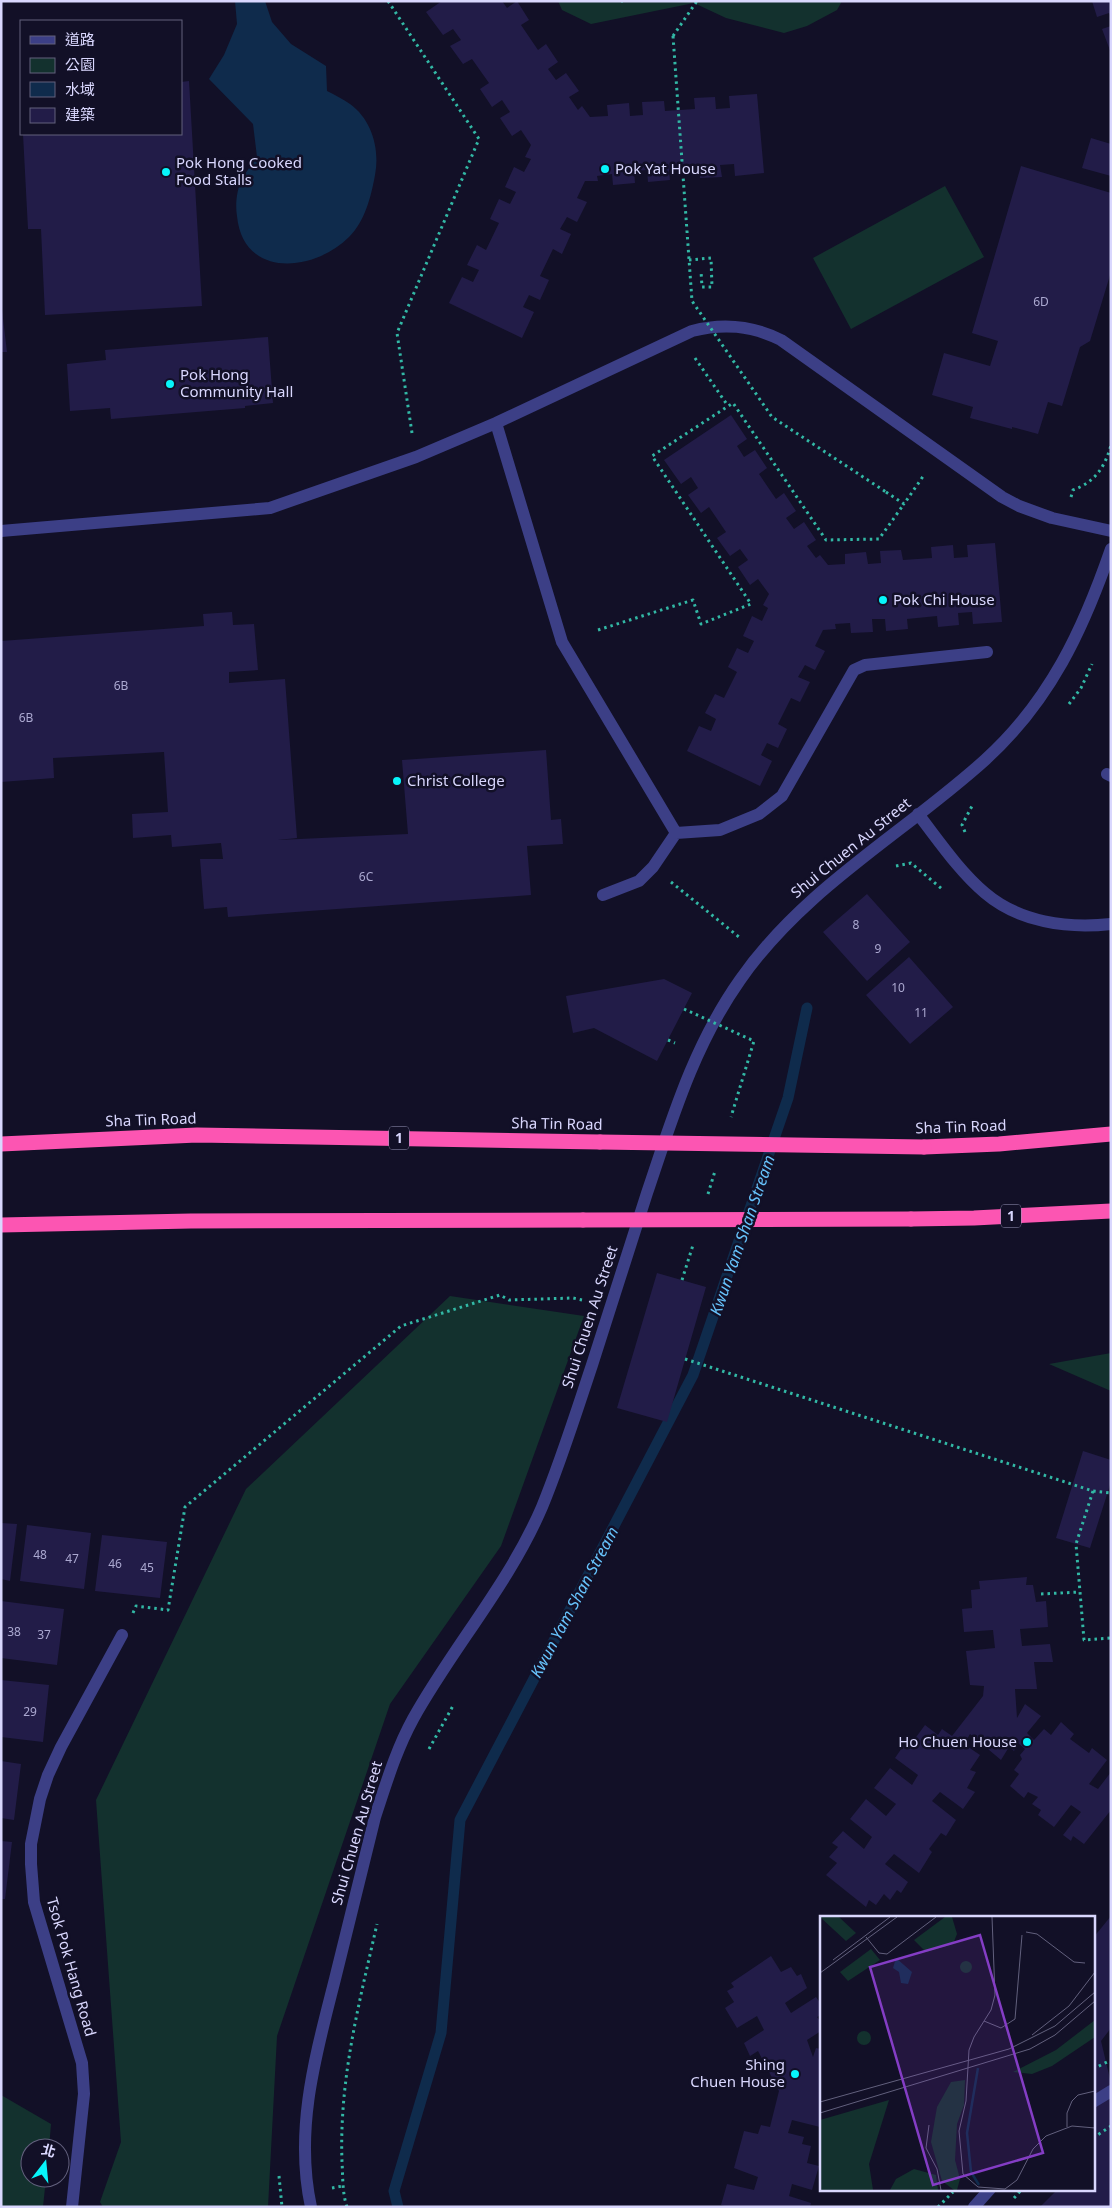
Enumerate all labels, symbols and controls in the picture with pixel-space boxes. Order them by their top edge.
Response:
legend [20,20,182,135]
text: 道路 [65,29,95,49]
text: 公園 [65,54,95,74]
text: 水域 [65,79,95,99]
text: 建築 [65,104,95,124]
place label: Pok Hong Cooked Food Stalls [176,152,302,189]
place label: Pok Yat House [615,158,716,178]
marker: Pok Yat House [599,163,611,175]
marker: Pok Hong Cooked Food Stalls [160,166,172,178]
house number: 6D [1033,293,1049,310]
place label: Pok Hong Community Hall [180,364,293,401]
marker: Pok Hong Community Hall [164,378,176,390]
place label: Pok Chi House [893,589,995,609]
marker: Pok Chi House [877,594,889,606]
house number: 6B [114,677,129,694]
house number: 6B [19,709,34,726]
place label: Christ College [407,770,505,790]
marker: Christ College [391,775,403,787]
street label: Shui Chuen Au Street [786,792,915,902]
house number: 6C [359,868,374,885]
house number: 8 [853,916,860,933]
house number: 9 [875,940,882,957]
house number: 10 [891,979,905,996]
house number: 11 [914,1004,928,1021]
street label: Sha Tin Road [105,1107,197,1131]
street label: Sha Tin Road [511,1112,603,1134]
street label: Sha Tin Road [915,1114,1007,1138]
road number: 1 [389,1126,409,1150]
water label: Kwun Yam Shan Stream [704,1152,780,1318]
road number: 1 [1001,1204,1021,1228]
street label: Shui Chuen Au Street [557,1242,622,1391]
water label: Kwun Yam Shan Stream [525,1523,623,1681]
house number: 48 [33,1546,47,1563]
house number: 47 [65,1550,79,1567]
house number: 46 [108,1555,122,1572]
house number: 45 [140,1559,154,1576]
house number: 38 [7,1623,21,1640]
house number: 37 [37,1626,51,1643]
house number: 29 [23,1703,37,1720]
place label: Ho Chuen House [898,1731,1017,1751]
marker: Ho Chuen House [1021,1736,1033,1748]
street label: Shui Chuen Au Street [326,1758,386,1907]
street label: Tsok Pok Hang Road [43,1895,101,2039]
inset map [820,1916,1094,2190]
place label: Shing Chuen House [690,2054,785,2091]
marker: Shing Chuen House [789,2068,801,2080]
north arrow [20,2138,70,2188]
text: 北 [39,2139,58,2161]

